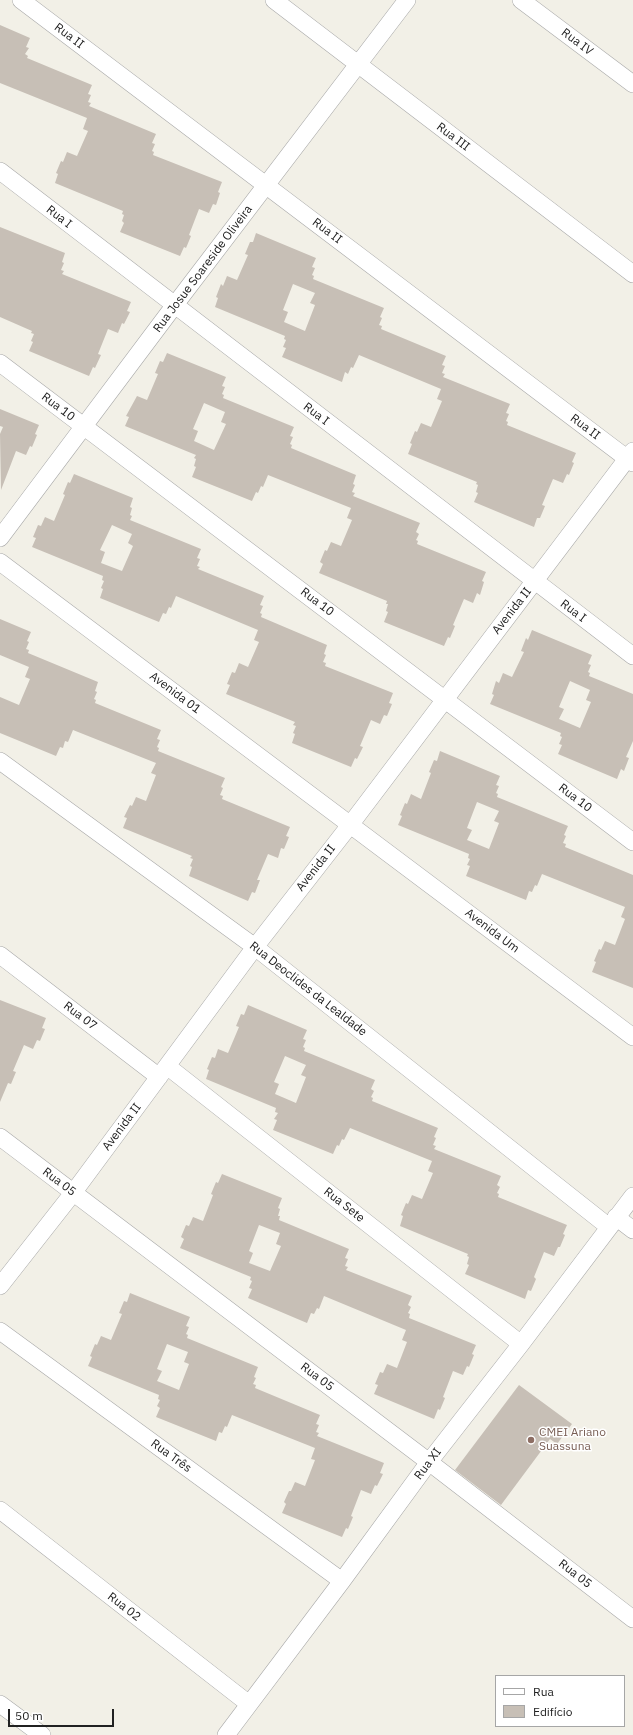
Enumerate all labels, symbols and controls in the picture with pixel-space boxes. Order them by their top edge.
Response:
street label: Rua II [51,20,87,52]
street label: Rua IV [558,25,596,59]
street label: Rua III [433,120,473,154]
street label: Rua Josue Soareside Oliveira [150,202,256,336]
street label: Rua I [43,203,75,231]
street label: Rua II [309,215,345,247]
street label: Rua 10 [38,390,78,424]
street label: Rua I [300,400,332,428]
street label: Rua II [567,411,603,443]
street label: Rua 10 [297,585,337,619]
street label: Avenida II [489,585,535,637]
street label: Rua I [557,597,589,625]
street label: Avenida 01 [147,669,203,717]
street label: Rua 10 [555,781,595,815]
street label: Avenida II [293,842,339,894]
street label: Avenida Um [462,906,522,956]
street label: Rua Deoclides da Lealdade [246,939,370,1039]
street label: Rua 07 [60,999,100,1033]
street label: Avenida II [100,1101,144,1153]
street label: Rua 05 [39,1165,79,1199]
street label: Rua Sete [321,1185,367,1225]
street label: Rua 05 [297,1360,337,1394]
place label: CMEI Ariano Suassuna [539,1426,606,1454]
marker: CMEI Ariano Suassuna [526,1435,536,1445]
street label: Rua Três [148,1436,194,1476]
street label: Rua XI [411,1445,445,1483]
street label: Rua 05 [556,1557,594,1591]
street label: Rua 02 [105,1590,143,1624]
legend [495,1675,625,1727]
text: Rua [533,1684,554,1699]
scale bar [10,1701,116,1727]
text: Edifício [533,1704,572,1719]
text: 50 m [15,1708,43,1723]

